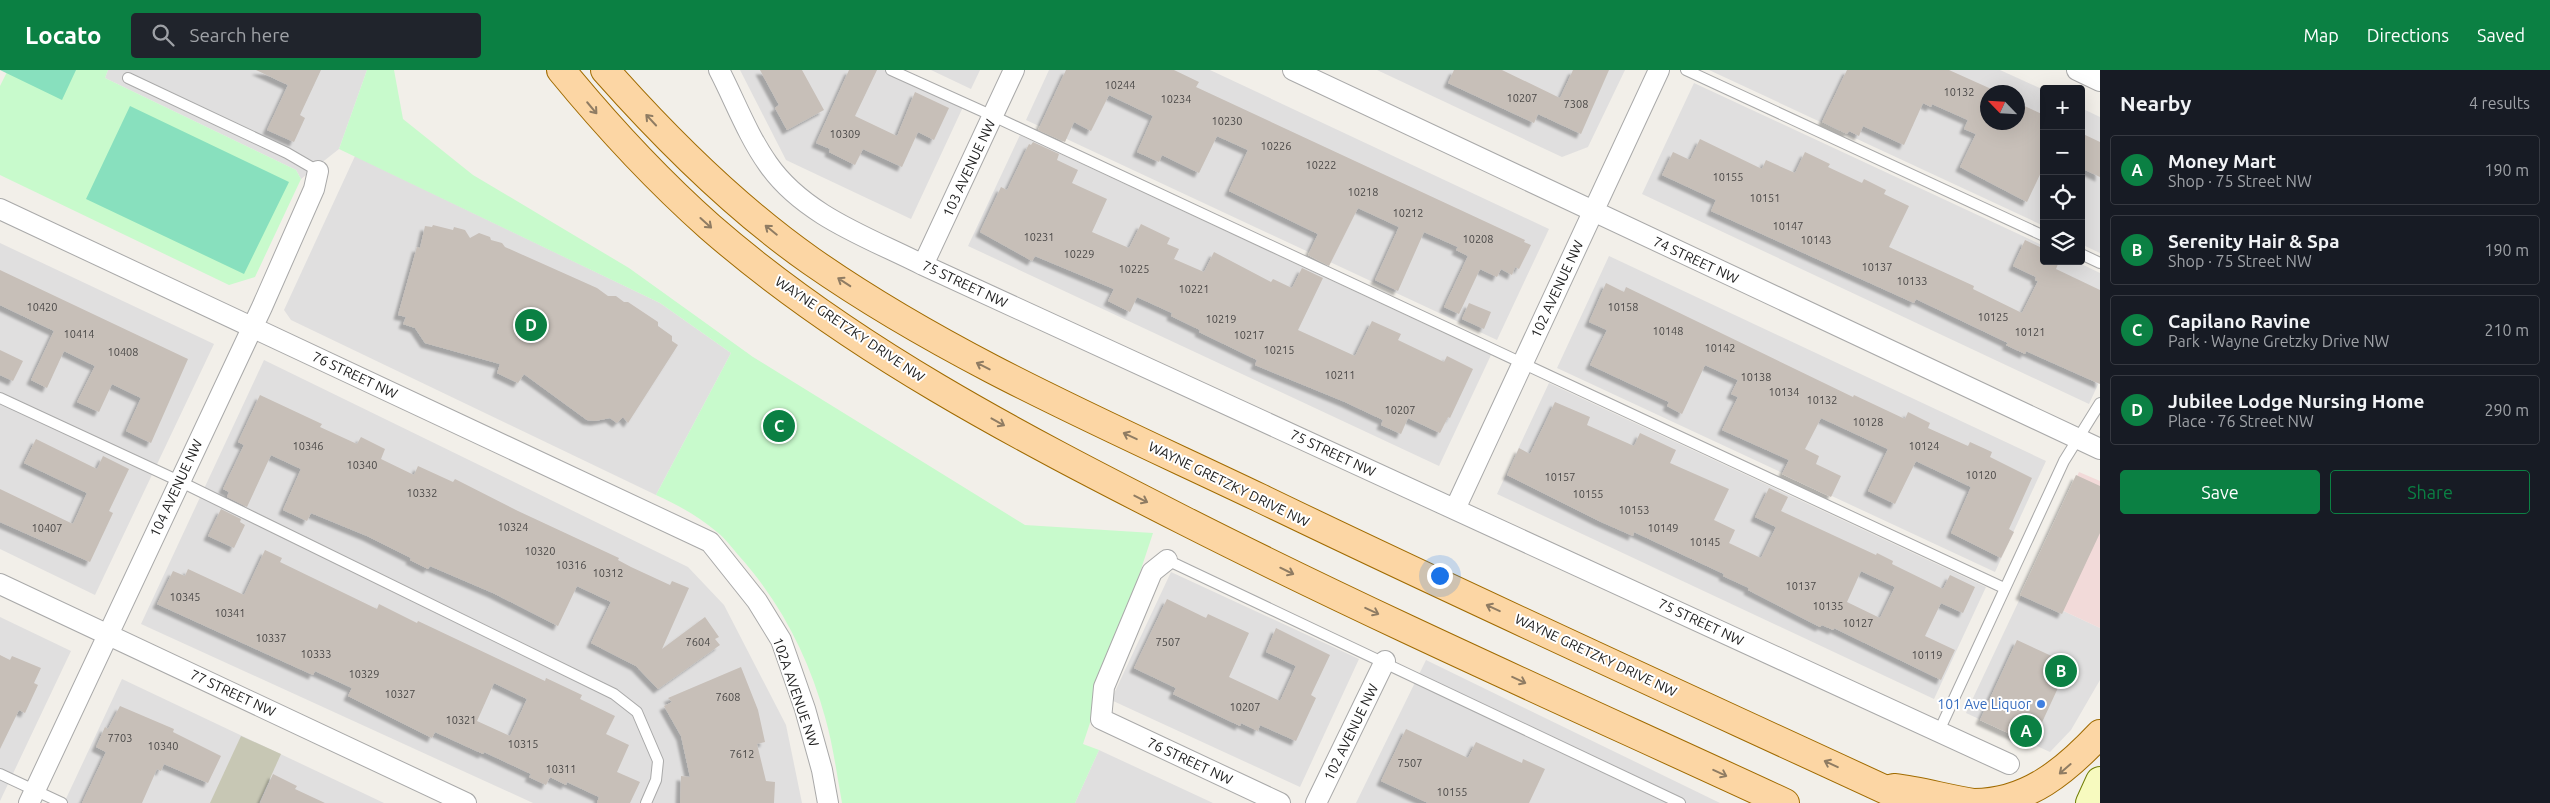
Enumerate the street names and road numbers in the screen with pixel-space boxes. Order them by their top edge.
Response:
street label: 103 AVENUE NW [939,117,999,219]
street label: 74 STREET NW [1651,233,1741,287]
street label: 102 AVENUE NW [1527,238,1587,340]
street label: 75 STREET NW [920,257,1010,311]
street label: WAYNE GRETZKY DRIVE NW [772,273,928,385]
street label: 76 STREET NW [310,348,400,402]
street label: 75 STREET NW [1288,426,1378,480]
street label: 104 AVENUE NW [146,437,206,539]
street label: WAYNE GRETZKY DRIVE NW [1146,438,1312,530]
street label: 75 STREET NW [1656,595,1746,649]
street label: WAYNE GRETZKY DRIVE NW [1512,610,1680,700]
street label: 102A AVENUE NW [770,635,822,749]
street label: 77 STREET NW [188,666,278,720]
street label: 102 AVENUE NW [1321,681,1381,783]
street label: 76 STREET NW [1145,734,1235,788]

